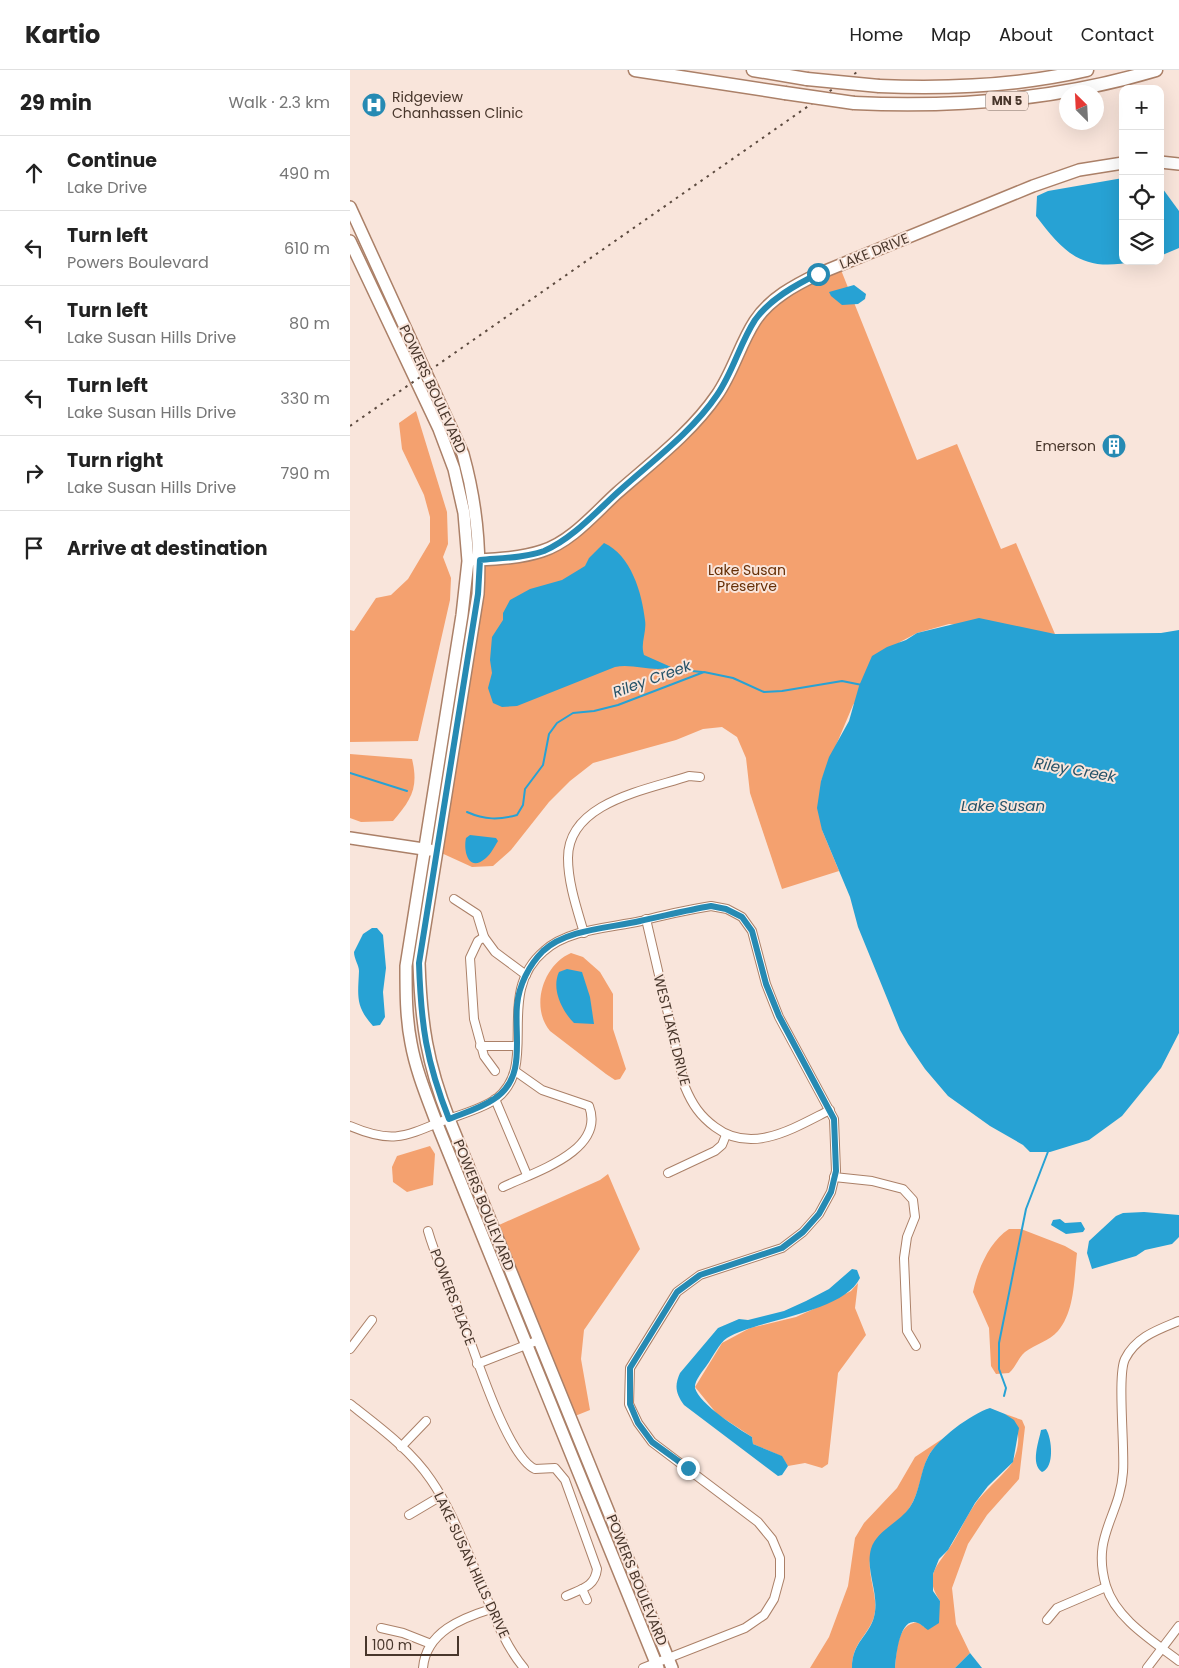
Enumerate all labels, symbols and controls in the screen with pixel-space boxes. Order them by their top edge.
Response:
text: Kartio [25,18,100,51]
text: Home [849,22,903,47]
text: Map [931,22,971,47]
text: About [999,22,1053,47]
text: Contact [1081,22,1154,47]
north arrow [1059,85,1104,130]
map controls [1119,85,1164,265]
button: + [1119,85,1164,130]
place label: Ridgeview Chanhassen Clinic [392,87,523,123]
text: 29 min [20,88,92,117]
text: Walk · 2.3 km [228,91,330,114]
hospital icon: Ridgeview Chanhassen Clinic [361,92,387,118]
road number: MN 5 [986,92,1028,110]
button: − [1119,130,1164,175]
text: Continue [67,147,157,174]
icon: ahead [20,159,48,187]
text: 490 m [279,162,330,185]
button: locate [1119,175,1164,220]
text: Lake Drive [67,176,147,199]
button: layers [1119,220,1164,265]
text: Turn left [67,222,148,249]
street label: LAKE DRIVE [836,228,912,274]
icon: left [20,234,48,262]
text: 610 m [284,237,330,260]
text: Powers Boulevard [67,251,209,274]
route start [807,263,830,286]
text: Turn left [67,297,148,324]
icon: left [20,309,48,337]
text: 80 m [289,312,330,335]
street label: POWERS BOULEVARD [394,321,472,457]
text: Lake Susan Hills Drive [67,326,236,349]
text: Turn left [67,372,148,399]
icon: left [20,384,48,412]
text: 330 m [280,387,330,410]
text: Lake Susan Hills Drive [67,401,236,424]
building icon: Emerson [1101,433,1127,459]
place label: Emerson [1035,436,1096,456]
text: Turn right [67,447,163,474]
icon: right [20,459,48,487]
text: 790 m [280,462,330,485]
text: Lake Susan Hills Drive [67,476,236,499]
icon: arrive [20,534,48,562]
text: Arrive at destination [67,535,268,562]
park label: Lake Susan Preserve [708,560,786,596]
water label: Riley Creek [610,654,695,702]
water label: Riley Creek [1033,752,1119,787]
water label: Lake Susan [961,795,1045,816]
street label: WEST LAKE DRIVE [649,972,695,1088]
street label: POWERS BOULEVARD [449,1136,520,1274]
street label: POWERS PLACE [425,1246,481,1348]
route end [677,1457,700,1480]
street label: LAKE SUSAN HILLS DRIVE [429,1489,515,1641]
street label: POWERS BOULEVARD [602,1511,673,1649]
scale bar [365,1633,459,1656]
text: 100 m [372,1635,412,1655]

